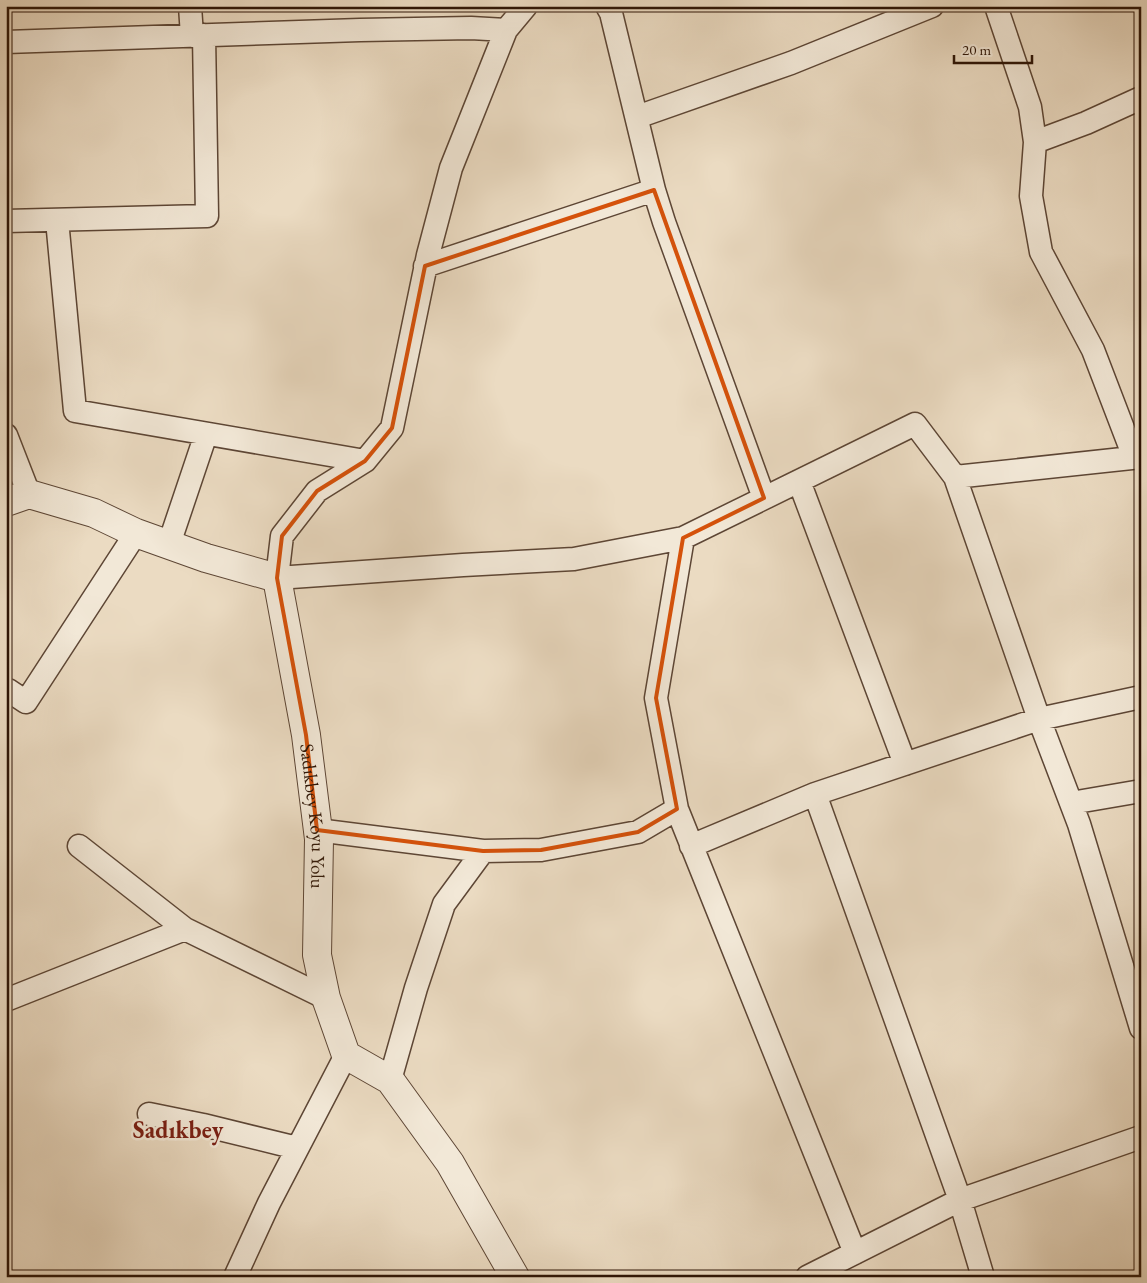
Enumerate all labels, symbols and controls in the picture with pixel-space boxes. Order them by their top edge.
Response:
scale bar [954,32,1032,64]
text: 20 m [962,40,991,59]
street label: Sadıkbey Koyu Yolu [295,742,332,889]
district label: Sadıkbey [133,1114,224,1146]

